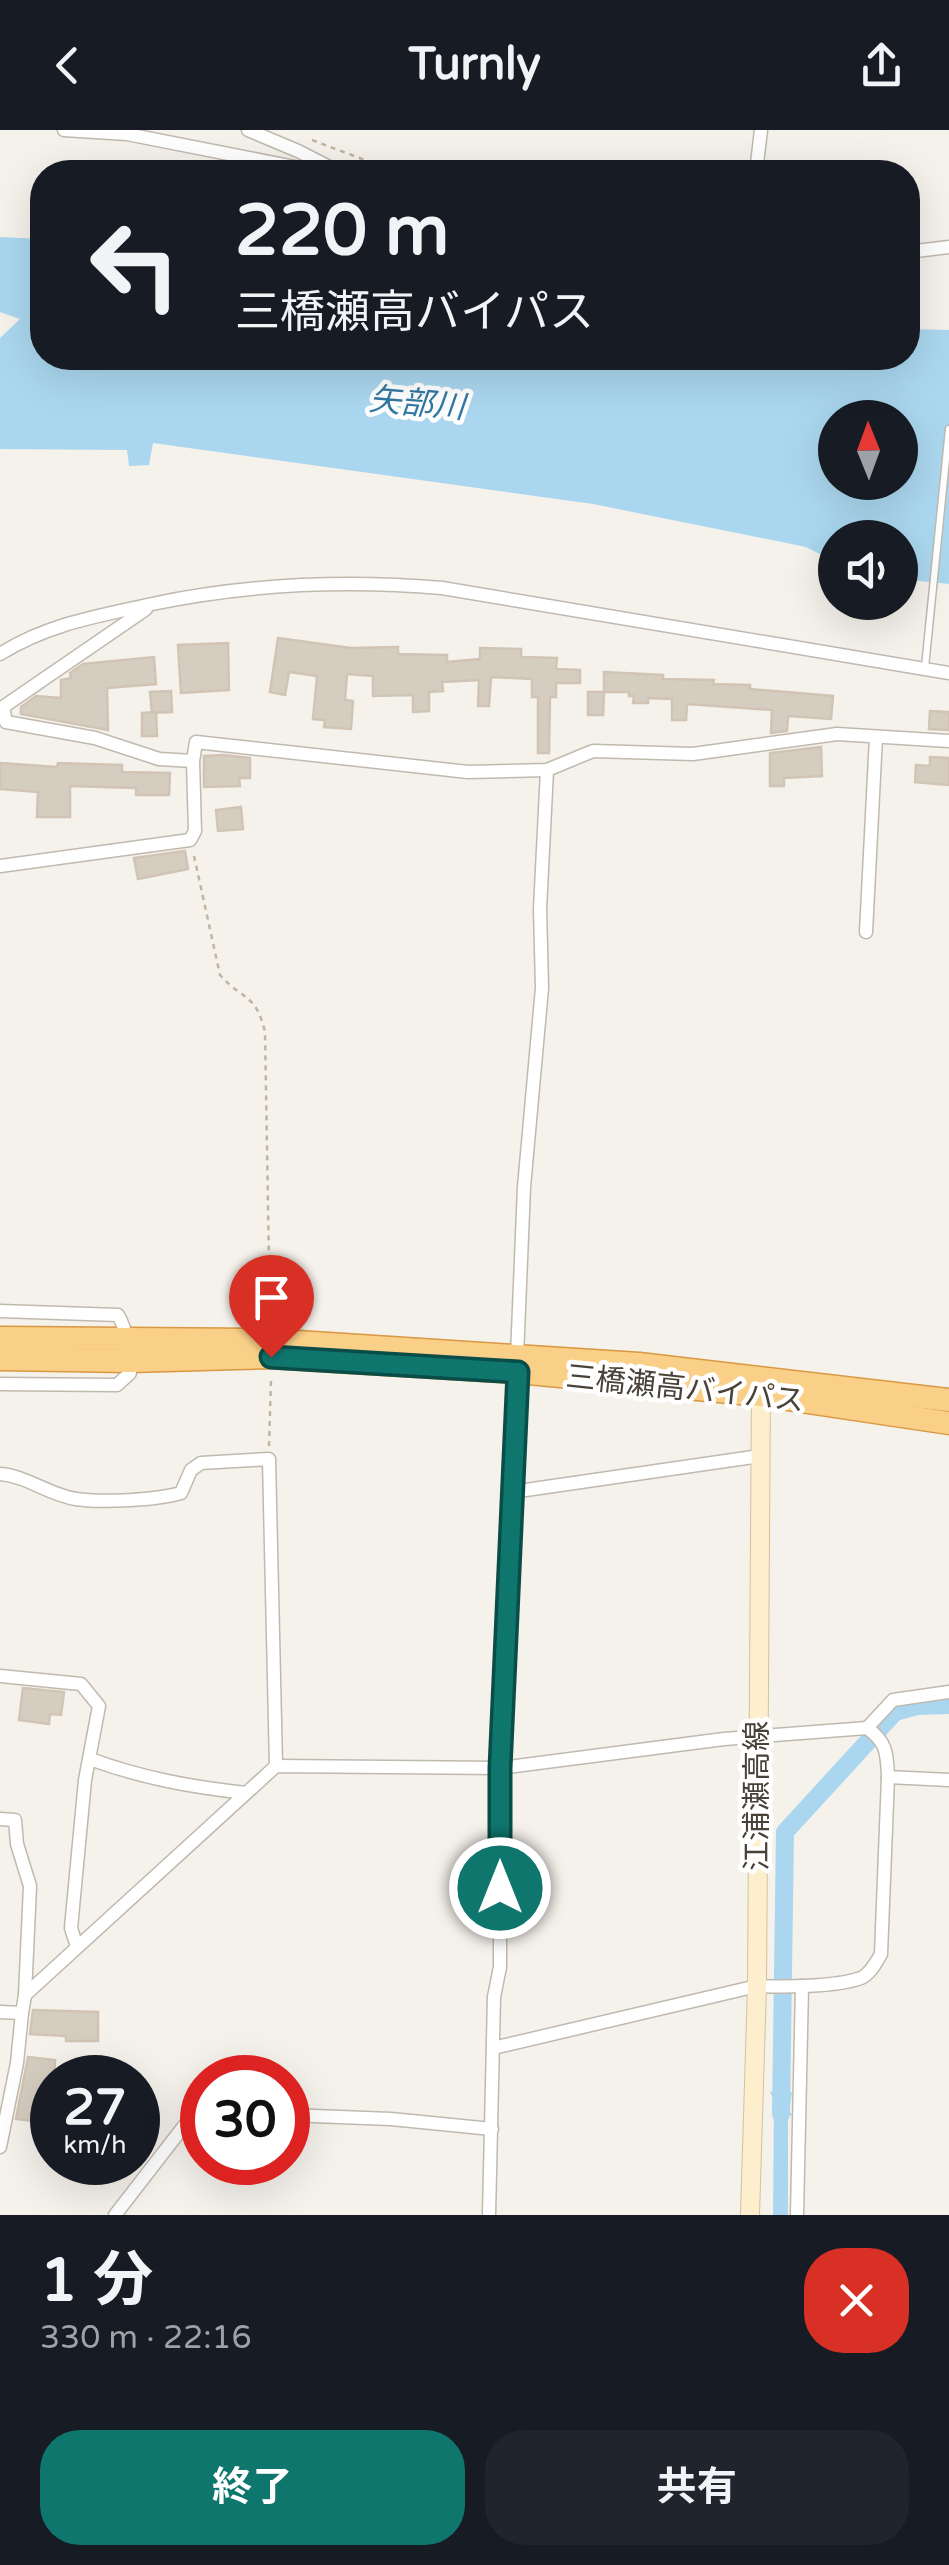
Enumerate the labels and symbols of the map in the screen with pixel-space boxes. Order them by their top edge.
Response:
water label: 矢部川 [368,381,469,427]
north arrow [818,400,918,500]
pin [229,1255,314,1358]
street label: 三橋瀬高バイパス [564,1358,806,1420]
street label: 江浦瀬高線 [739,1721,776,1871]
position arrow [448,1836,552,1940]
speed limit sign: 30 [180,2055,310,2185]

